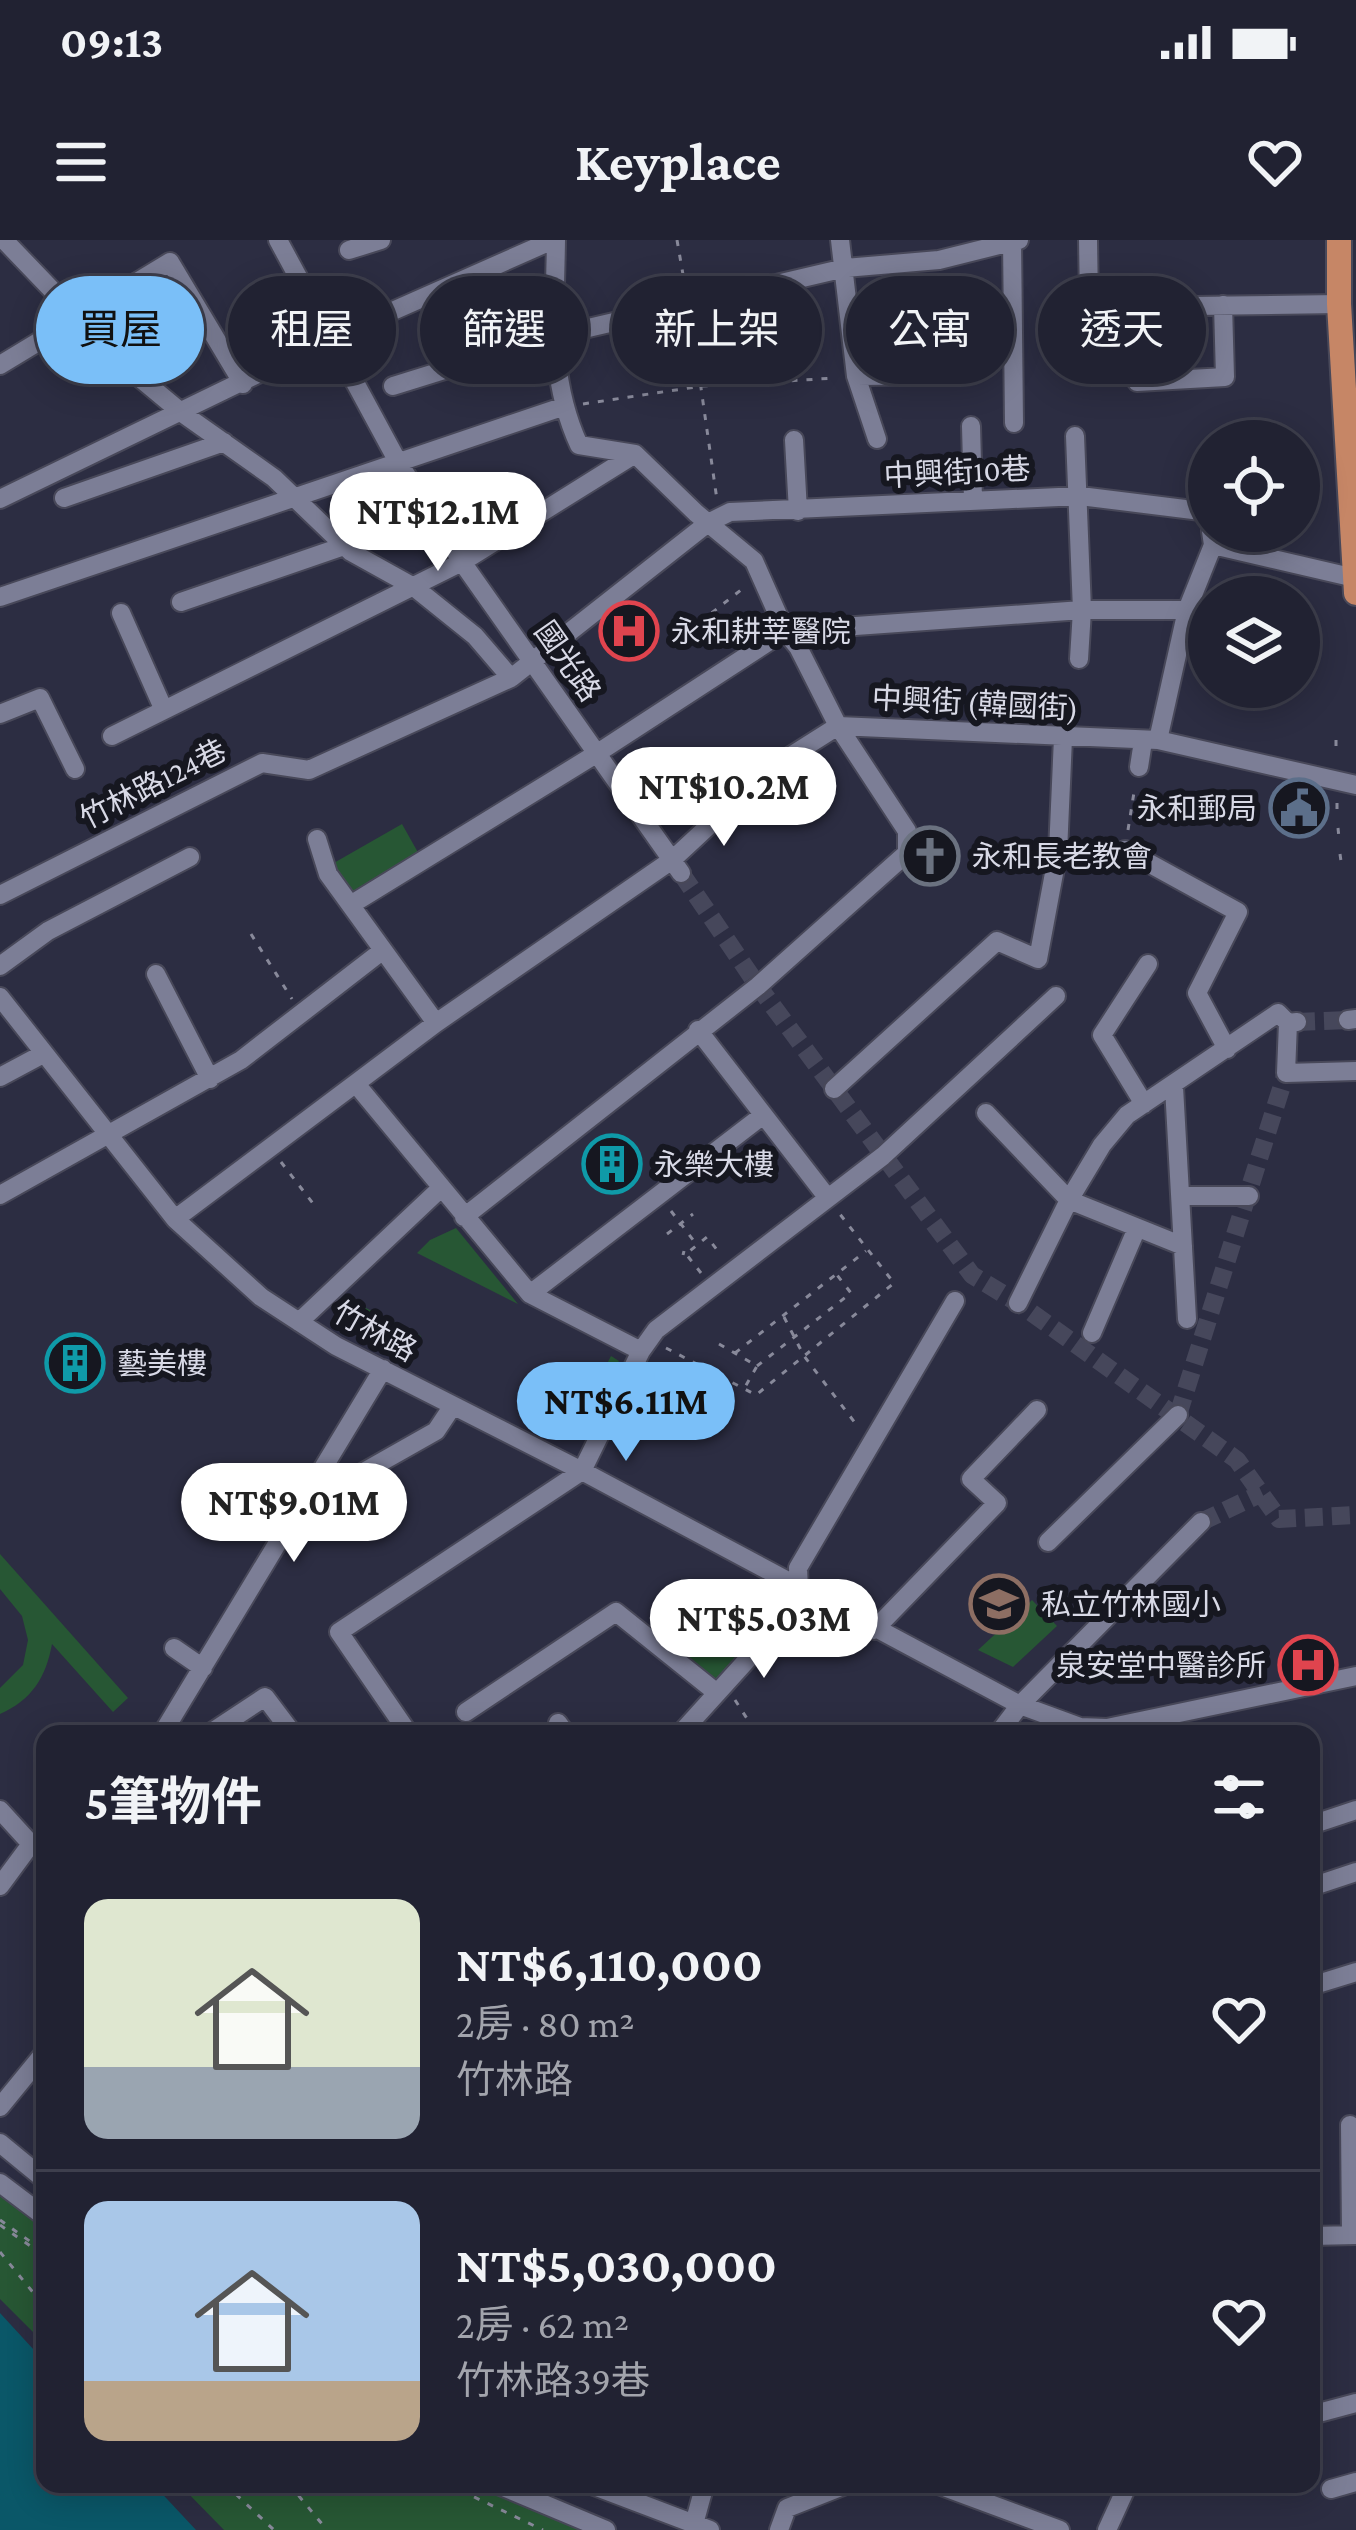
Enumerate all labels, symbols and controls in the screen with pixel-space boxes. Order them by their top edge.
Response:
text: 09:13 [60,17,163,67]
icon: menu [48,129,114,195]
icon: heart [1242,129,1308,195]
text: Keyplace [575,132,781,192]
chip: 買屋 [36,276,204,384]
chip: 租屋 [228,276,396,384]
chip: 篩選 [420,276,588,384]
chip: 新上架 [612,276,822,384]
chip: 公寓 [846,276,1014,384]
chip: 透天 [1038,276,1206,384]
map controls [1188,420,1320,708]
button: locate [1188,420,1320,552]
street label: 中興街10巷 [883,452,1031,492]
pin: NT$12.1M [314,472,562,574]
text: NT$12.1M [356,489,520,532]
button: layers [1188,576,1320,708]
hospital icon: 永和耕莘醫院 [598,600,660,662]
street label: 國光路 [529,615,607,707]
place label: 永和耕莘醫院 [671,615,851,648]
street label: 中興街 (韓國街) [871,681,1079,726]
street label: 竹林路124巷 [74,733,232,835]
pin: NT$10.2M [600,747,848,849]
text: NT$10.2M [638,764,810,807]
public building icon: 永和郵局 [1268,777,1330,839]
place label: 永和郵局 [1137,792,1257,825]
church icon: 永和長老教會 [899,825,961,887]
place label: 永和長老教會 [972,840,1152,873]
building icon: 永樂大樓 [581,1133,643,1195]
place label: 永樂大樓 [654,1148,774,1181]
street label: 竹林路 [328,1295,422,1367]
building icon: 藝美樓 [44,1332,106,1394]
place label: 藝美樓 [117,1347,207,1380]
pin: NT$6.11M [502,1362,750,1464]
text: NT$6.11M [544,1379,708,1422]
pin: NT$9.01M [170,1463,418,1565]
text: NT$9.01M [208,1480,380,1523]
school or university icon: 私立竹林國小 [968,1573,1030,1635]
pin: NT$5.03M [640,1579,888,1681]
place label: 私立竹林國小 [1041,1588,1221,1621]
text: NT$5.03M [677,1596,851,1639]
hospital icon: 泉安堂中醫診所 [1277,1634,1339,1696]
place label: 泉安堂中醫診所 [1056,1649,1266,1682]
icon: filters [1206,1764,1272,1830]
text: 5筆物件 [84,1773,262,1830]
text: NT$6,110,000 [456,1935,763,1992]
icon: home [180,1947,324,2091]
icon: heart [1206,1986,1272,2052]
text: 2房 · 80 m² [456,2002,635,2045]
text: 竹林路 [456,2058,573,2101]
text: NT$5,030,000 [456,2236,777,2293]
icon: home [180,2249,324,2393]
icon: heart [1206,2288,1272,2354]
text: 2房 · 62 m² [456,2303,629,2346]
text: 竹林路39巷 [456,2359,650,2402]

